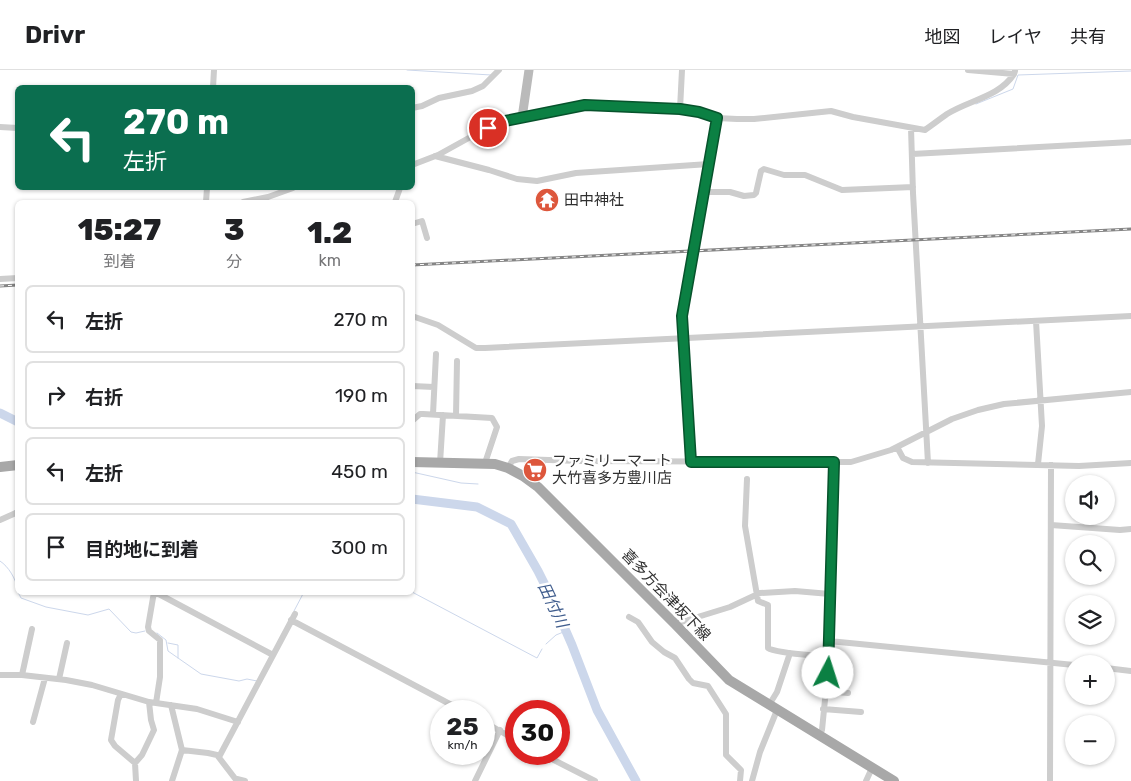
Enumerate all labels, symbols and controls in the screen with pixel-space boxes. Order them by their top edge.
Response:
text: Drivr [25,21,85,49]
text: 地図 [925,26,961,48]
text: レイヤ [989,26,1042,48]
text: 共有 [1070,26,1106,48]
text: 270 m [123,101,229,143]
icon: left [40,105,105,170]
pin [467,107,509,149]
icon: arrive [474,114,502,142]
text: 左折 [123,148,167,175]
temple icon: 田中神社 [534,187,560,213]
place label: 田中神社 [564,191,624,209]
text: 15:27 [78,212,161,248]
text: 3 [224,212,244,248]
text: 1.2 [307,215,352,251]
text: km [318,251,341,270]
text: 到着 [103,252,135,271]
text: 分 [226,252,242,271]
icon: left [42,305,70,333]
text: 270 m [333,308,388,331]
text: 左折 [85,310,123,333]
icon: right [42,381,70,409]
text: 190 m [335,384,388,407]
text: 右折 [85,386,123,409]
place label: ファミリーマート 大竹喜多方豊川店 [552,452,672,487]
icon: left [42,457,70,485]
supermarket icon: ファミリーマート 大竹喜多方豊川店 [522,457,548,483]
text: 450 m [331,460,388,483]
text: 左折 [85,462,123,485]
map controls [1065,475,1115,765]
button: sound [1065,475,1115,525]
icon: arrive [42,533,70,561]
button: search [1065,535,1115,585]
text: 300 m [331,536,388,559]
text: 目的地に到着 [85,538,199,561]
street label: 喜多方会津坂下線 [618,546,714,644]
water label: 田付川 [534,579,573,633]
button: layers [1065,595,1115,645]
position arrow [801,646,853,698]
button: + [1065,655,1115,705]
speed limit sign: 30 [505,700,570,765]
text: 25 [446,712,479,741]
button: − [1065,715,1115,765]
text: km/h [448,738,477,752]

